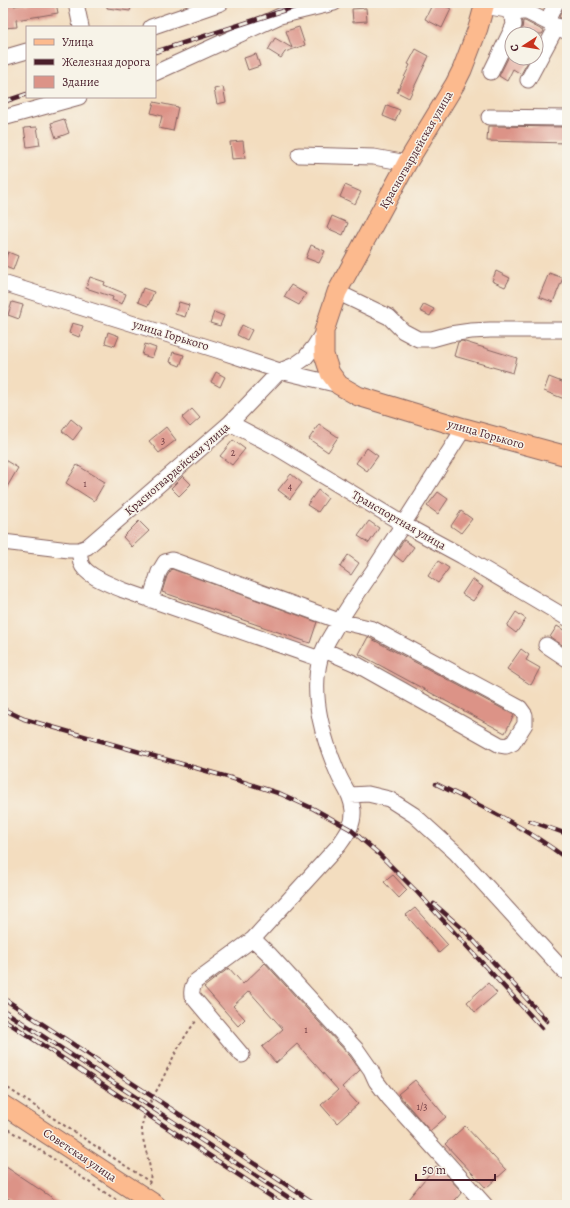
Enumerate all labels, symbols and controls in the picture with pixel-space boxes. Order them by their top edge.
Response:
legend [26,26,156,98]
north arrow [504,26,544,66]
text: Улица [62,34,94,50]
text: С [507,43,523,53]
text: Железная дорога [62,54,151,70]
text: Здание [62,74,99,90]
street label: Красногвардейская улица [376,88,457,212]
street label: улица Горького [130,316,211,354]
street label: улица Горького [445,415,526,453]
street label: Красногвардейская улица [121,419,233,519]
house number: 3 [161,434,165,447]
house number: 2 [231,446,236,459]
house number: 1 [83,477,87,490]
house number: 4 [288,480,293,493]
street label: Транспортная улица [349,487,449,554]
house number: 1 [304,1023,308,1036]
house number: 1/3 [417,1100,427,1113]
street label: Советская улица [40,1124,120,1186]
scale bar [416,1156,495,1182]
text: 50 m [422,1162,446,1178]

